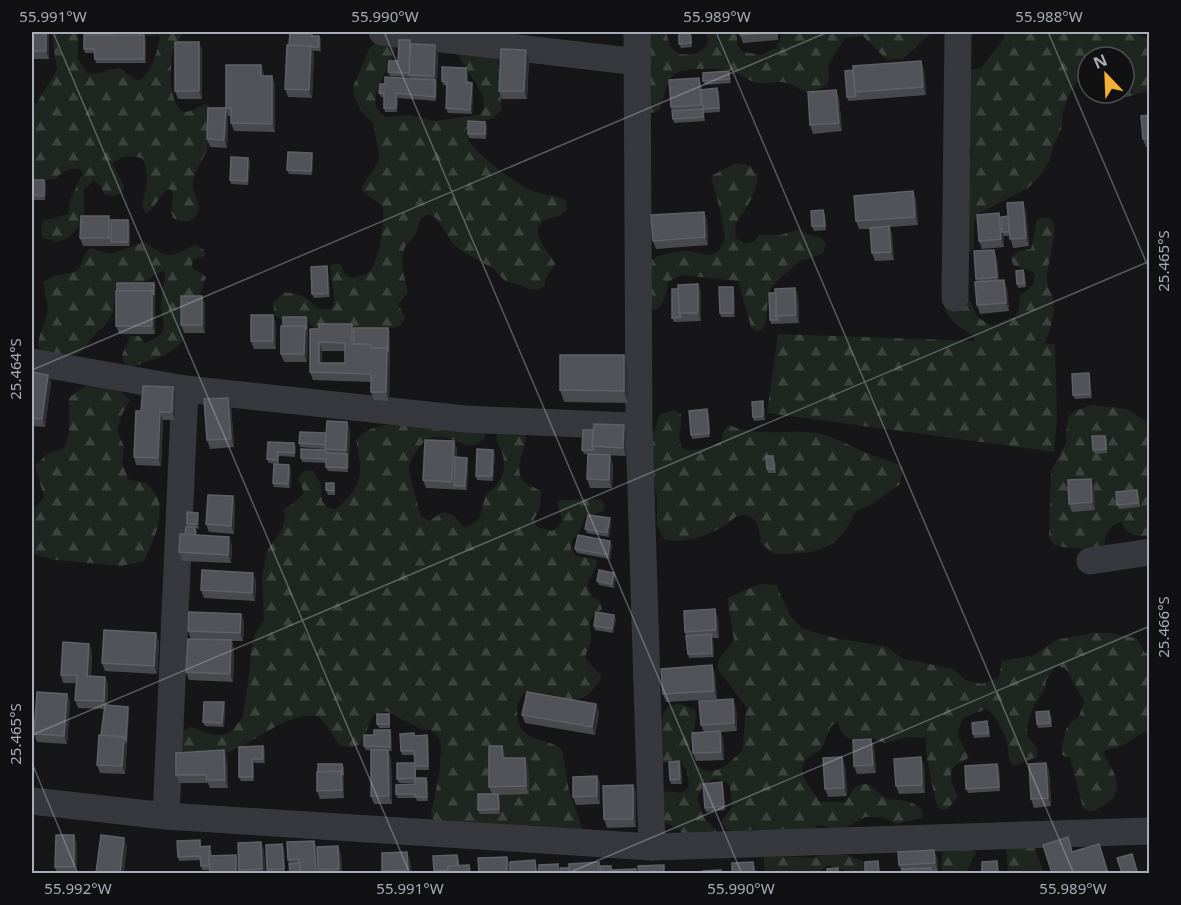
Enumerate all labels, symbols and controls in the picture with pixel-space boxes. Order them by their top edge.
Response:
text: 55.991°W [19,6,87,26]
text: 55.990°W [351,6,419,26]
text: 55.989°W [683,6,751,26]
text: 55.988°W [1015,6,1083,26]
north arrow [1076,45,1136,105]
text: N [1090,49,1110,74]
text: 25.465°S [1153,230,1173,292]
text: 25.464°S [5,338,25,400]
text: 25.466°S [1153,596,1173,658]
text: 25.465°S [5,703,25,765]
text: 55.992°W [44,878,112,898]
text: 55.991°W [376,878,444,898]
text: 55.990°W [707,878,775,898]
text: 55.989°W [1039,878,1107,898]

